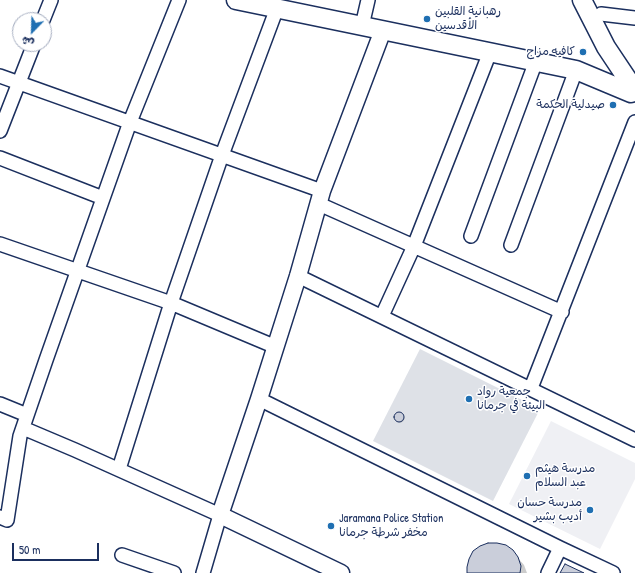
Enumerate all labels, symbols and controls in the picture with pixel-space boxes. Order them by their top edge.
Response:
place label: رهبانية القلبين الأقدسين [435,5,501,33]
north arrow [12,12,52,52]
marker: رهبانية القلبين الأقدسين [422,14,432,24]
text: ش [19,33,36,51]
place label: كافيه مزاج [527,45,575,59]
marker: كافيه مزاج [578,47,588,57]
place label: صيدلية الحكمة [536,98,605,112]
marker: صيدلية الحكمة [608,100,618,110]
place label: جمعية رواد البيئة في جرمانا [477,385,545,413]
marker: جمعية رواد البيئة في جرمانا [464,394,474,404]
place label: مدرسة هيثم عبد السلام [535,462,595,490]
marker: مدرسة هيثم عبد السلام [522,471,532,481]
place label: مدرسة حسان أديب بشير [517,496,582,524]
marker: مدرسة حسان أديب بشير [585,505,595,515]
place label: Jaramana Police Station مخفر شرطة جرمانا [339,512,443,540]
marker: Jaramana Police Station مخفر شرطة جرمانا [326,521,336,531]
scale bar [14,535,101,561]
text: 50 m [19,541,40,558]

